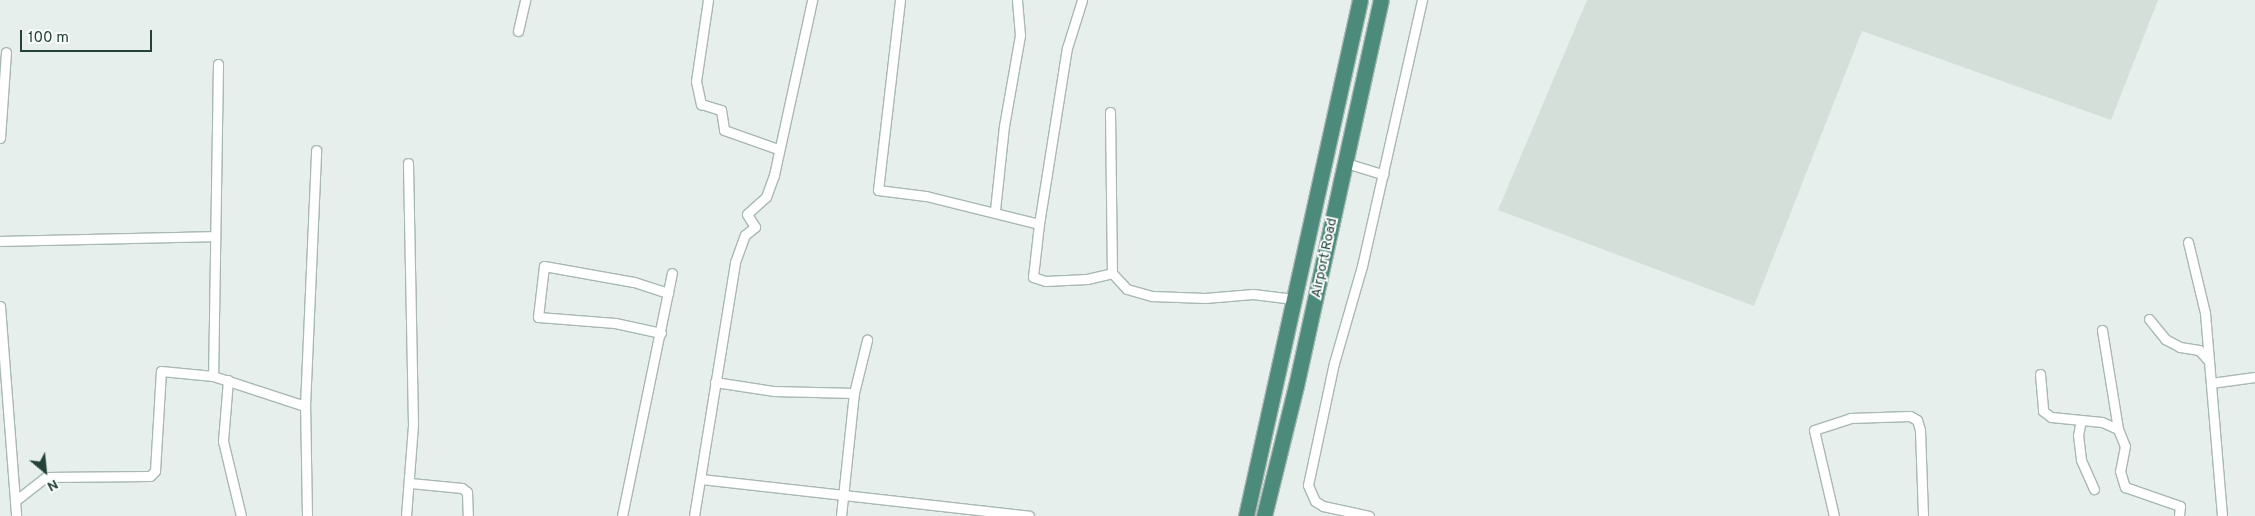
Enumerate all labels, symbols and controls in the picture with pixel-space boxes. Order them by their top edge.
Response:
scale bar [22,20,155,52]
text: 100 m [28,29,69,48]
street label: Airport Road [1308,217,1342,299]
north arrow [20,446,70,496]
text: N [44,475,61,495]

